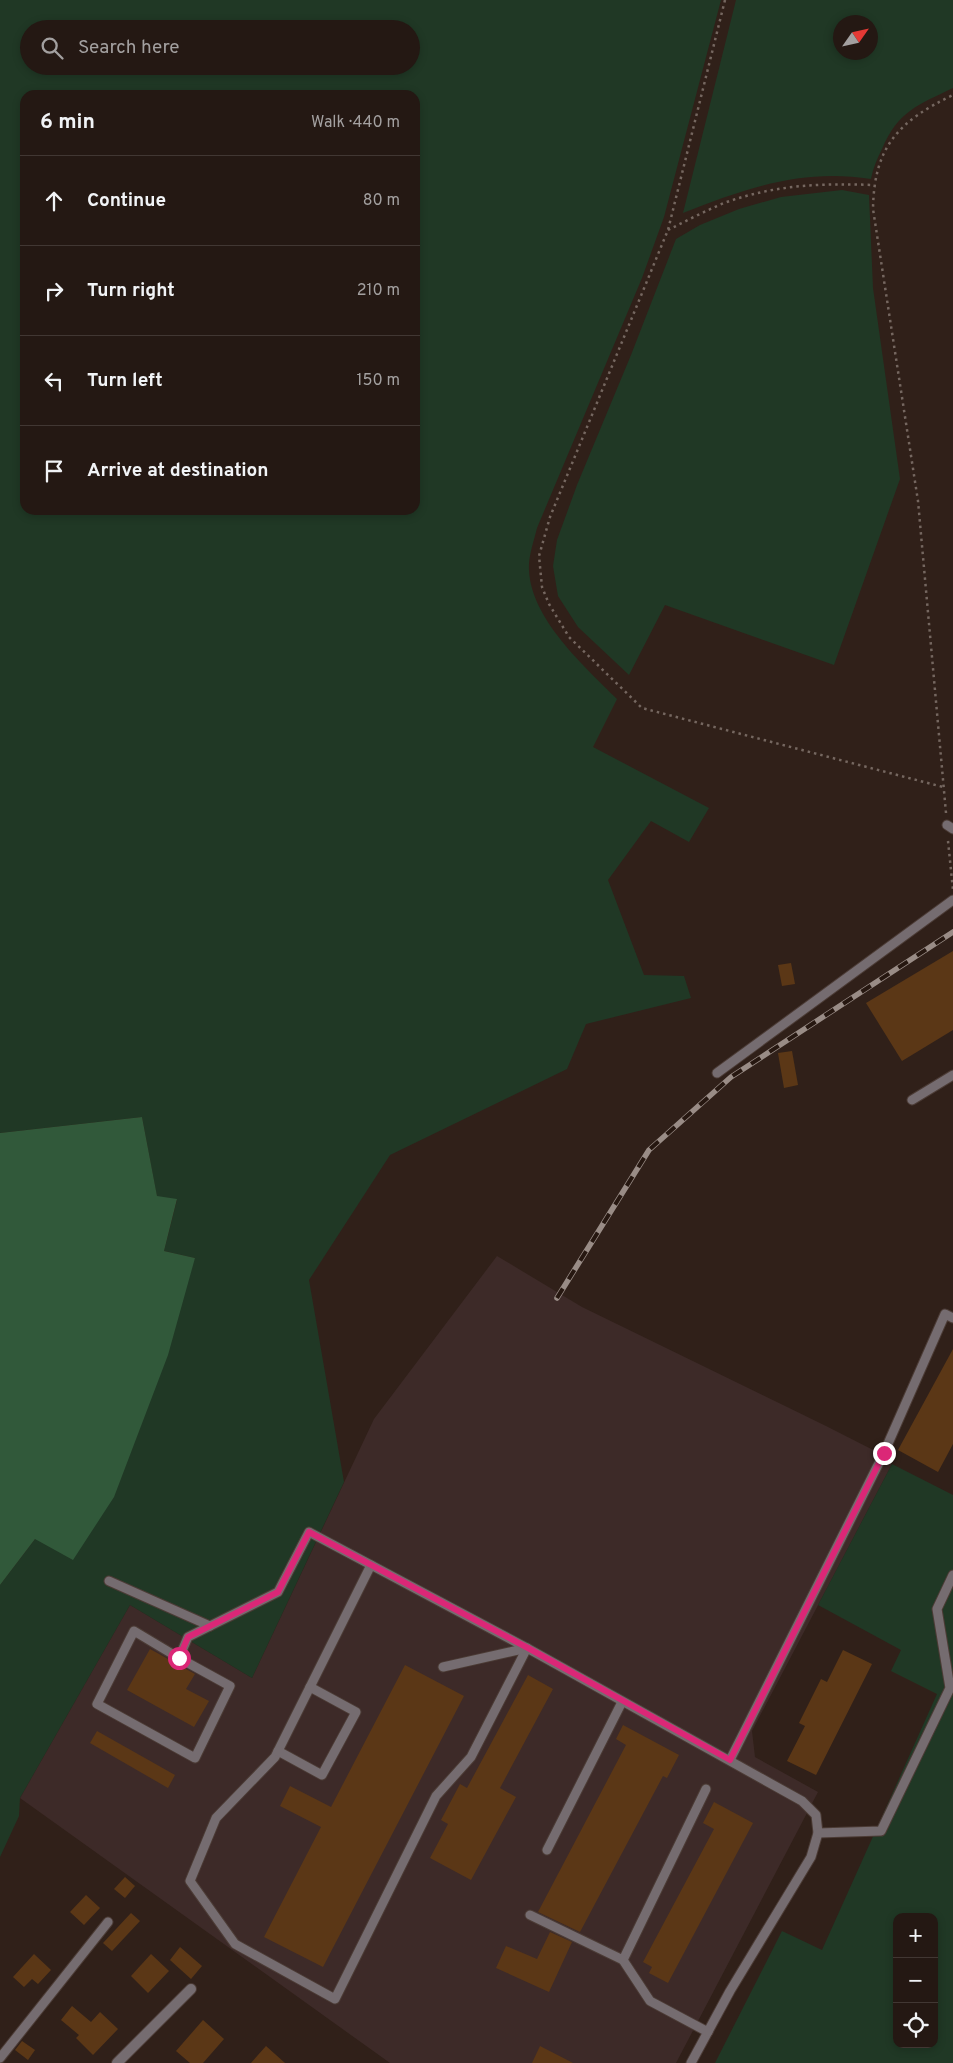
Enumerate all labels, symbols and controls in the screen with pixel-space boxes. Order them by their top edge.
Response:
north arrow [833,15,878,60]
search box [20,20,420,75]
icon: search [38,34,66,62]
text: Search here [78,36,180,60]
text: 6 min [40,109,95,136]
text: Walk · 440 m [311,113,400,133]
icon: ahead [40,187,68,215]
text: Continue [87,189,166,213]
text: 80 m [363,191,400,211]
icon: right [40,277,68,305]
text: Turn right [87,279,175,303]
text: 210 m [357,281,400,301]
icon: left [40,367,68,395]
text: Turn left [87,369,163,393]
text: 150 m [357,371,400,391]
icon: arrive [40,457,68,485]
text: Arrive at destination [87,459,268,483]
route end [873,1442,896,1465]
route start [168,1647,191,1670]
map controls [893,1913,938,2048]
button: + [893,1913,938,1958]
button: − [893,1958,938,2003]
button: locate [893,2003,938,2048]

